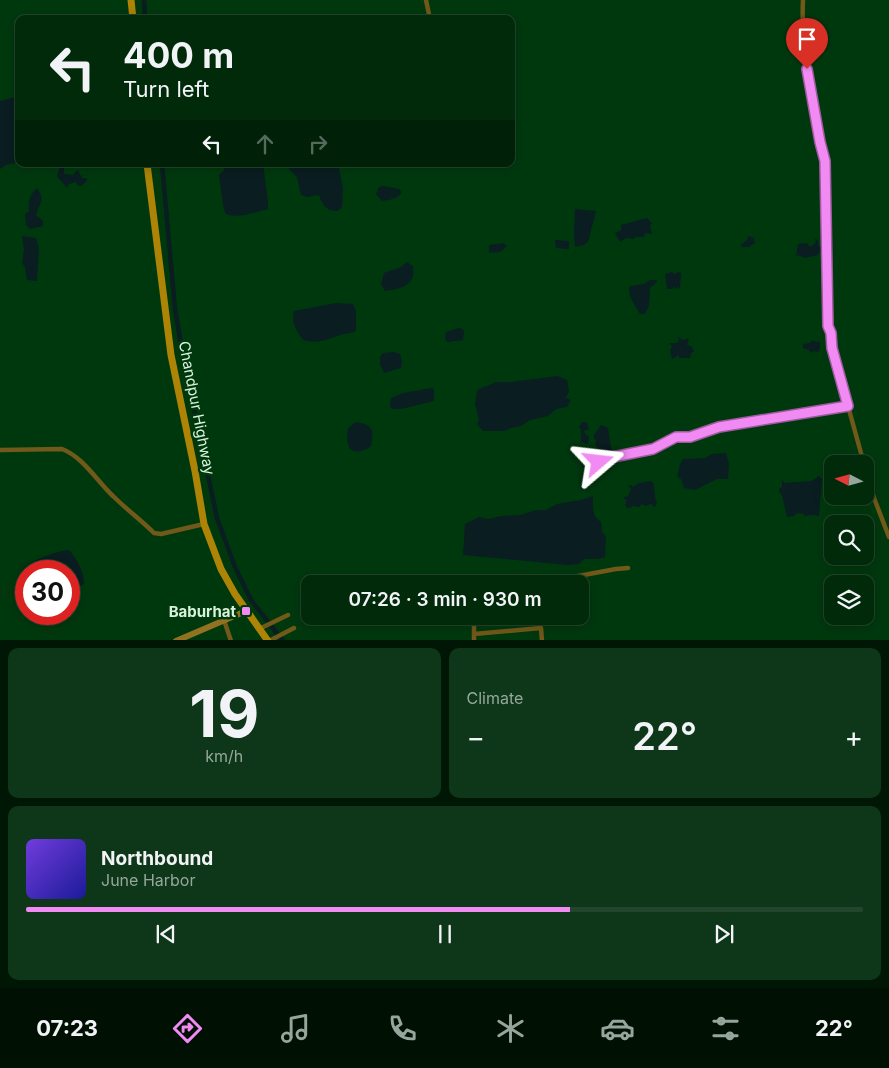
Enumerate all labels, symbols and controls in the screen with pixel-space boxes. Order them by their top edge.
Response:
pin [786,18,828,69]
icon: arrive [793,25,821,53]
text: 400 m [123,34,234,76]
icon: left [40,35,105,100]
text: Turn left [123,76,209,102]
icon: left [198,130,226,158]
icon: ahead [251,130,279,158]
icon: right [304,130,332,158]
street label: Chandpur Highway [175,339,219,477]
position arrow [572,435,624,487]
north arrow [824,455,874,505]
map controls [824,455,874,625]
button: search [824,515,874,565]
speed limit sign: 30 [15,560,80,625]
button: layers [824,575,874,625]
text: 07:26 · 3 min · 930 m [348,588,542,611]
place label: Baburhat [169,602,237,621]
marker: Baburhat [240,605,252,617]
text: 19 [189,674,259,753]
text: Climate [467,688,523,708]
text: 22° [632,713,697,759]
text: − [467,720,485,754]
text: + [844,720,863,754]
text: km/h [205,746,243,766]
text: Northbound [101,847,213,870]
text: June Harbor [101,870,195,890]
icon: previous [152,920,180,948]
icon: pause [431,920,459,948]
icon: next [710,920,738,948]
icon: directions [170,1011,205,1046]
icon: music [278,1011,313,1046]
icon: phone [385,1011,420,1046]
icon: climate [493,1011,528,1046]
icon: car [600,1011,635,1046]
icon: filters [708,1011,743,1046]
text: 07:23 [36,1015,98,1041]
text: 22° [815,1015,853,1041]

